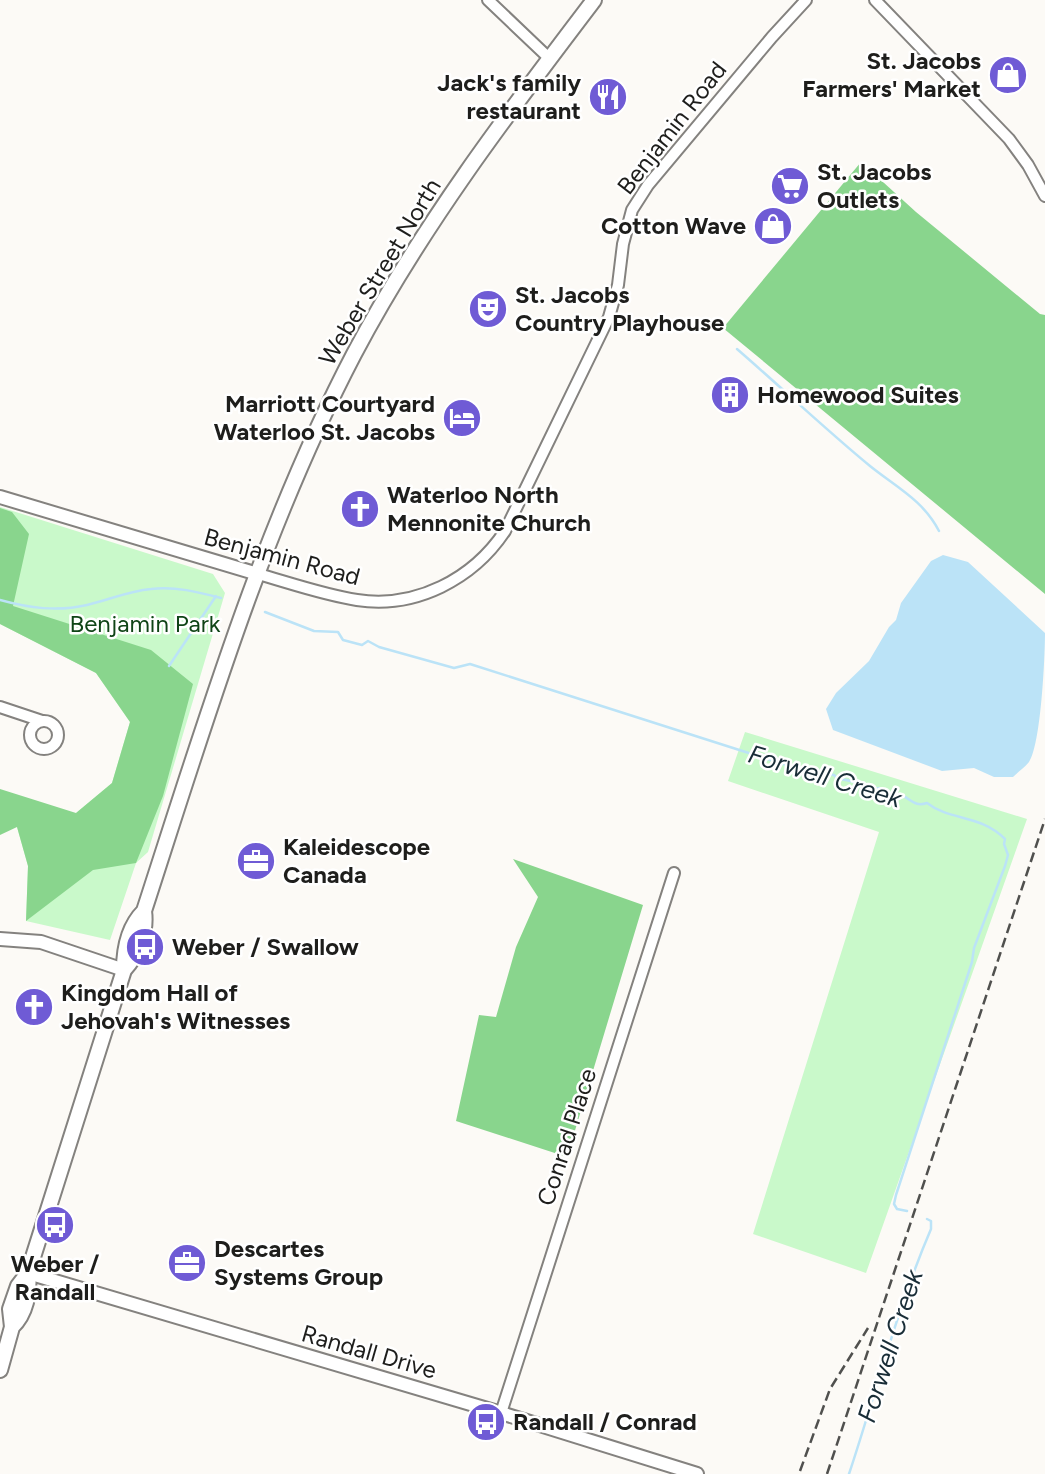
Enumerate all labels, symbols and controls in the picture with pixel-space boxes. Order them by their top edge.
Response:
place label: St. Jacobs Farmers' Market [802,46,981,103]
shop icon: St. Jacobs Farmers' Market [987,54,1029,96]
street label: Benjamin Road [611,56,732,200]
place label: Jack's family restaurant [437,68,581,125]
restaurant icon: Jack's family restaurant [587,76,629,118]
place label: St. Jacobs Outlets [817,157,931,214]
supermarket icon: St. Jacobs Outlets [769,165,811,207]
street label: Weber Street North [312,173,447,370]
shop icon: Cotton Wave [752,205,794,247]
place label: Cotton Wave [601,211,746,240]
place label: St. Jacobs Country Playhouse [515,280,724,337]
theatre icon: St. Jacobs Country Playhouse [467,288,509,330]
building icon: Homewood Suites [709,374,751,416]
place label: Homewood Suites [757,380,959,409]
place label: Marriott Courtyard Waterloo St. Jacobs [214,389,435,446]
hotel icon: Marriott Courtyard Waterloo St. Jacobs [441,397,483,439]
place label: Waterloo North Mennonite Church [387,480,591,537]
church icon: Waterloo North Mennonite Church [339,488,381,530]
street label: Benjamin Road [201,522,363,591]
park label: Benjamin Park [70,609,221,638]
water label: Forwell Creek [744,737,907,815]
place label: Kaleidescope Canada [283,832,430,889]
office icon: Kaleidescope Canada [235,840,277,882]
bus stop icon: Weber / Swallow [124,926,166,968]
place label: Weber / Swallow [172,932,359,961]
place label: Kingdom Hall of Jehovah's Witnesses [61,978,290,1035]
church icon: Kingdom Hall of Jehovah's Witnesses [13,986,55,1028]
street label: Conrad Place [531,1065,602,1209]
bus stop icon: Weber / Randall [34,1204,76,1246]
place label: Descartes Systems Group [214,1234,383,1291]
office icon: Descartes Systems Group [166,1242,208,1284]
place label: Weber / Randall [11,1249,100,1306]
water label: Forwell Creek [850,1264,930,1426]
street label: Randall Drive [298,1318,440,1385]
bus stop icon: Randall / Conrad [465,1401,507,1443]
place label: Randall / Conrad [513,1407,697,1436]

